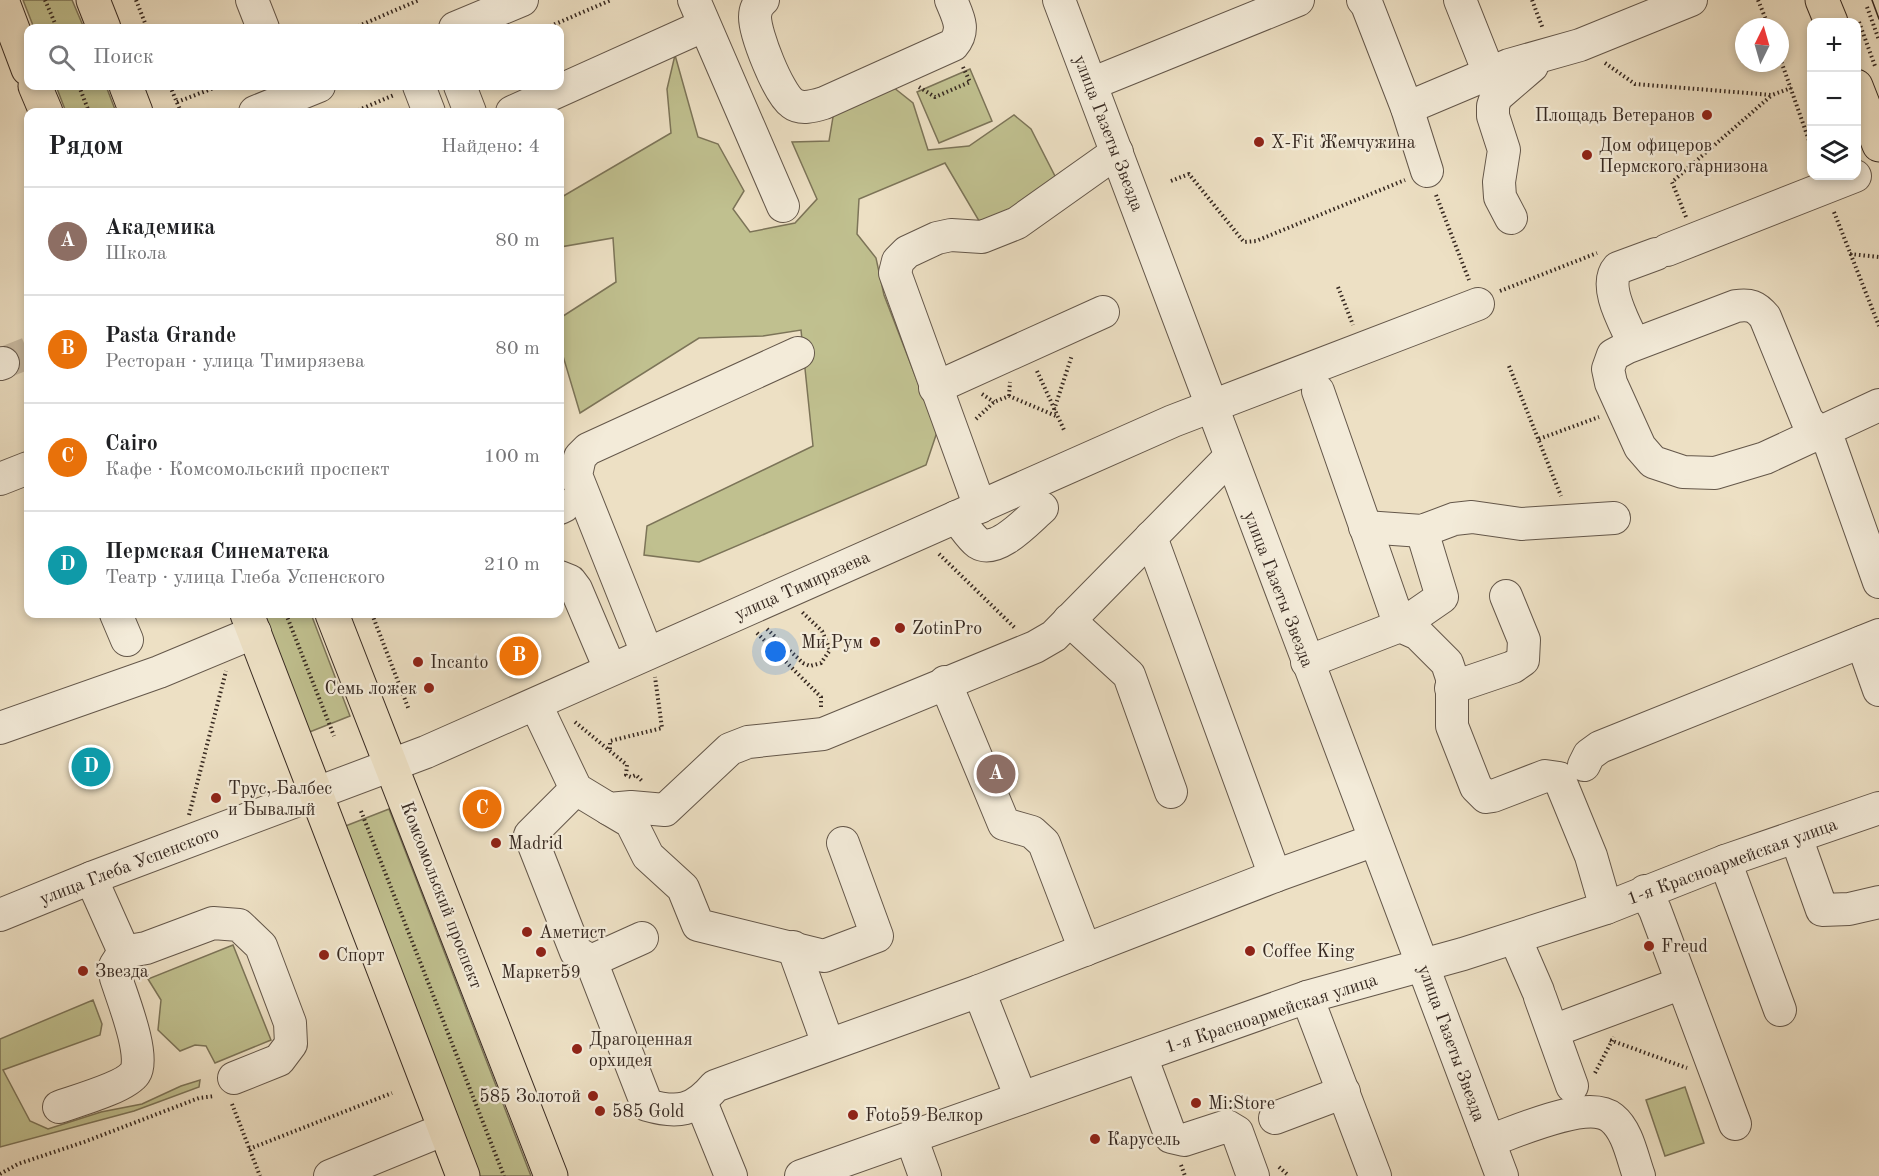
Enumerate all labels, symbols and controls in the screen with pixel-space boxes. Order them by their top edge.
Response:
north arrow [1735,18,1789,72]
map controls [1807,18,1861,180]
button: + [1807,18,1861,72]
search box [24,24,564,90]
icon: search [45,41,78,74]
text: Поиск [93,46,154,68]
street label: улица Газеты Звезда [1070,53,1146,214]
button: − [1807,72,1861,126]
place label: Площадь Ветеранов [1535,107,1695,125]
marker: Площадь Ветеранов [1700,108,1714,122]
button: layers [1807,126,1861,180]
text: Рядом [48,134,123,160]
place label: X-Fit Жемчужина [1271,134,1416,152]
marker: X-Fit Жемчужина [1252,135,1266,149]
text: Найдено: 4 [441,137,540,157]
place label: Дом офицеров Пермского гарнизона [1599,137,1768,176]
marker: Дом офицеров Пермского гарнизона [1580,148,1594,162]
text: Академика [105,217,216,239]
text: A [60,231,75,251]
text: 80 m [495,231,540,251]
text: Школа [105,244,167,264]
text: Pasta Grande [105,325,236,347]
text: B [60,339,75,359]
text: 80 m [495,339,540,359]
text: Ресторан · улица Тимирязева [105,352,365,372]
text: Cairo [105,433,158,455]
text: C [61,447,74,467]
text: 100 m [484,447,540,467]
text: Кафе · Комсомольский проспект [105,460,390,480]
street label: улица Газеты Звезда [1240,509,1316,670]
text: Пермская Синематека [105,541,329,563]
street label: улица Тимирязева [732,548,873,624]
text: D [60,555,75,575]
text: 210 m [484,555,540,575]
text: Театр · улица Глеба Успенского [105,568,385,588]
place label: ZotinPro [912,620,982,638]
marker: ZotinPro [893,621,907,635]
pin: B [500,634,538,678]
place label: Ми Рум [801,634,863,652]
marker: Ми Рум [868,635,882,649]
your location [761,637,790,666]
place label: Incanto [430,654,489,672]
marker: Incanto [411,655,425,669]
place label: Семь ложек [325,680,417,698]
marker: Семь ложек [422,681,436,695]
pin: D [72,744,110,789]
pin: A [976,752,1016,796]
place label: Трус, Балбес и Бывалый [228,780,332,819]
pin: C [462,786,502,832]
marker: Трус, Балбес и Бывалый [209,791,223,805]
street label: Комсомольский проспект [397,799,485,991]
street label: 1-я Красноармейская улица [1625,815,1840,908]
street label: улица Глеба Успенского [37,823,222,908]
place label: Madrid [508,835,563,853]
marker: Madrid [489,836,503,850]
place label: Аметист [539,924,606,942]
marker: Аметист [520,925,534,939]
place label: Freud [1661,938,1708,956]
marker: Freud [1642,939,1656,953]
place label: Coffee King [1262,943,1355,961]
marker: Coffee King [1243,944,1257,958]
marker: Маркет59 [534,945,548,959]
place label: Спорт [336,947,385,965]
marker: Спорт [317,948,331,962]
street label: улица Газеты Звезда [1414,962,1488,1124]
place label: Звезда [95,963,149,981]
marker: Звезда [76,964,90,978]
place label: Маркет59 [501,964,581,982]
street label: 1-я Красноармейская улица [1163,971,1380,1057]
place label: Драгоценная орхидея [589,1031,693,1070]
marker: Драгоценная орхидея [570,1042,584,1056]
place label: 585 Золотой [479,1088,581,1106]
marker: 585 Золотой [586,1089,600,1103]
place label: Mi:Store [1208,1095,1275,1113]
marker: Mi:Store [1189,1096,1203,1110]
place label: 585 Gold [612,1103,685,1121]
marker: 585 Gold [593,1104,607,1118]
place label: Foto59 Велкор [865,1107,983,1125]
marker: Foto59 Велкор [846,1108,860,1122]
place label: Карусель [1107,1131,1180,1149]
marker: Карусель [1088,1132,1102,1146]

